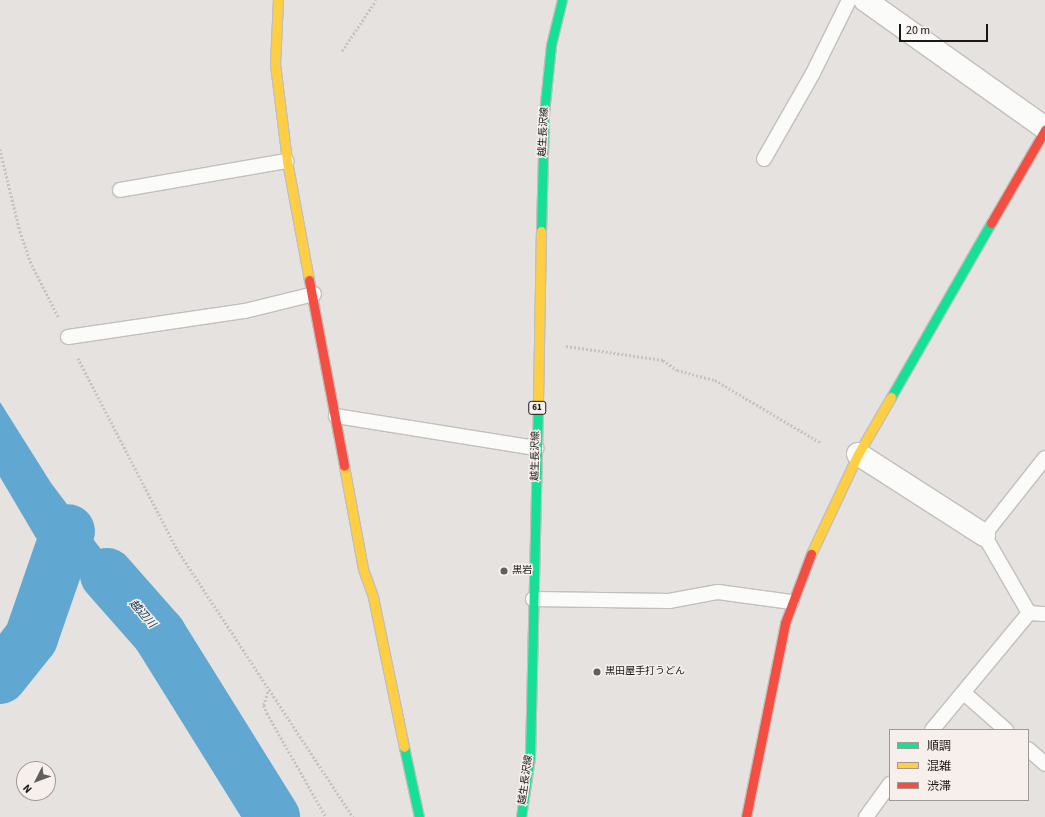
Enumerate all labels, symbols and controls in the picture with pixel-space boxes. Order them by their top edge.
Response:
scale bar [901,16,990,42]
text: 20 m [906,22,930,39]
street label: 越生長沢線 [537,107,551,157]
road number: 61 [528,401,546,415]
street label: 越生長沢線 [530,431,542,481]
place label: 黒岩 [512,565,532,577]
marker: 黒岩 [499,566,509,576]
water label: 越辺川 [126,597,158,631]
place label: 黒田屋手打うどん [605,666,685,678]
marker: 黒田屋手打うどん [592,667,602,677]
legend [889,729,1029,801]
text: 順調 [927,738,951,755]
street label: 越生長沢線 [517,754,535,806]
text: 混雑 [927,758,951,775]
north arrow [16,761,56,801]
text: 渋滞 [927,778,951,795]
text: N [19,781,35,796]

